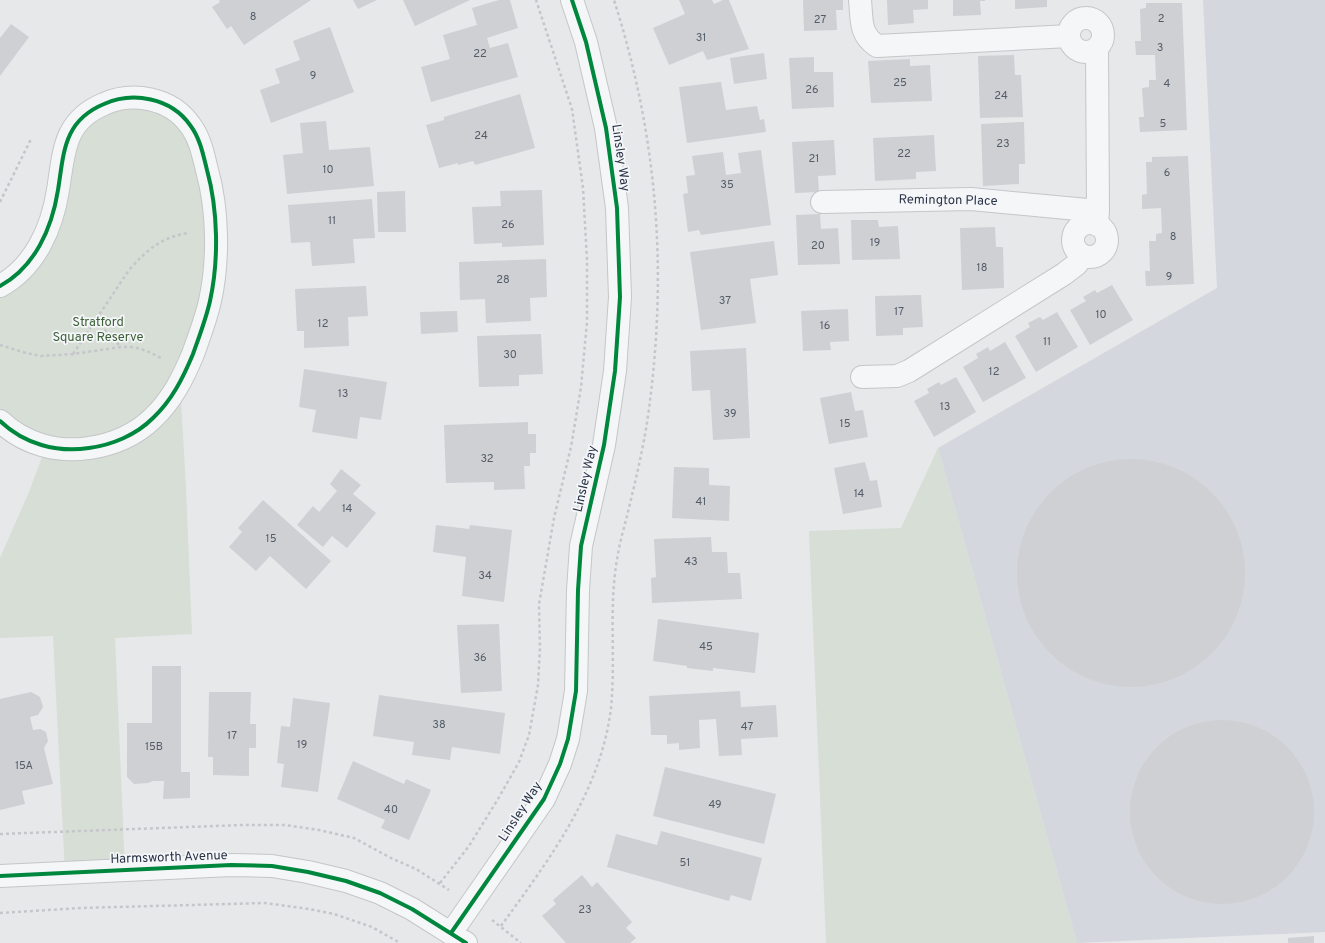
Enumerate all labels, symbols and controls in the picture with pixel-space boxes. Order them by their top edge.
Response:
house number: 8 [250,10,256,24]
house number: 2 [1158,12,1164,26]
house number: 27 [814,13,826,27]
house number: 31 [696,31,706,45]
house number: 3 [1157,41,1163,55]
house number: 22 [473,47,487,61]
house number: 9 [310,69,316,83]
house number: 25 [893,76,907,90]
house number: 4 [1164,77,1171,91]
house number: 26 [805,83,819,97]
house number: 24 [994,89,1008,103]
house number: 5 [1160,117,1167,131]
street label: Linsley Way [607,123,633,193]
house number: 24 [474,129,488,143]
house number: 23 [996,137,1010,151]
house number: 22 [897,147,911,161]
house number: 21 [809,152,819,166]
house number: 10 [322,163,334,177]
house number: 6 [1164,166,1170,180]
house number: 35 [720,178,734,192]
street label: Remington Place [898,192,998,210]
house number: 11 [328,214,336,228]
house number: 26 [501,218,515,232]
house number: 8 [1170,230,1176,244]
house number: 19 [870,236,880,250]
house number: 20 [811,239,825,253]
house number: 18 [977,261,987,275]
house number: 9 [1166,270,1172,284]
house number: 28 [496,273,510,287]
house number: 37 [719,294,731,308]
house number: 17 [894,305,904,319]
house number: 10 [1095,308,1107,322]
park label: Stratford Square Reserve [52,315,144,346]
house number: 12 [318,317,328,331]
house number: 16 [820,319,830,333]
house number: 11 [1043,335,1051,349]
house number: 30 [503,348,517,362]
house number: 12 [989,365,999,379]
house number: 13 [338,387,348,401]
house number: 13 [940,400,950,414]
house number: 39 [724,407,736,421]
house number: 15 [840,417,851,431]
street label: Linsley Way [571,444,601,514]
house number: 32 [480,452,494,466]
house number: 14 [854,487,865,501]
house number: 41 [696,495,706,509]
house number: 14 [342,502,353,516]
house number: 15 [266,532,277,546]
house number: 43 [684,555,698,569]
house number: 34 [478,569,492,583]
house number: 45 [699,640,713,654]
house number: 36 [473,651,487,665]
house number: 38 [432,718,446,732]
house number: 47 [741,720,753,734]
house number: 17 [227,729,237,743]
house number: 19 [297,738,307,752]
house number: 15B [145,740,163,754]
house number: 15A [15,759,33,773]
street label: Linsley Way [496,779,546,845]
house number: 49 [708,798,722,812]
house number: 40 [384,803,398,817]
street label: Harmsworth Avenue [110,848,228,868]
house number: 51 [680,856,690,870]
house number: 23 [578,903,592,917]

